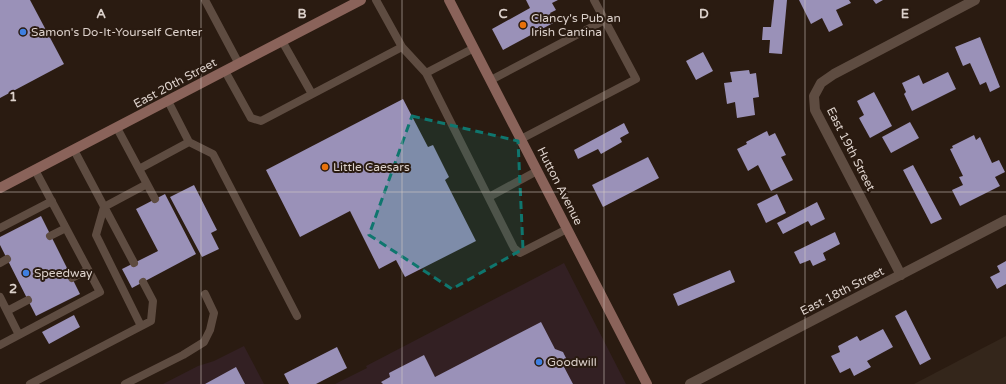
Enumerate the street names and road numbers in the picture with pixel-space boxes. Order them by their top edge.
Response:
street label: East 20th Street [131,55,219,111]
street label: East 19th Street [824,105,878,194]
street label: Hutton Avenue [534,145,586,228]
street label: East 18th Street [798,264,887,318]

